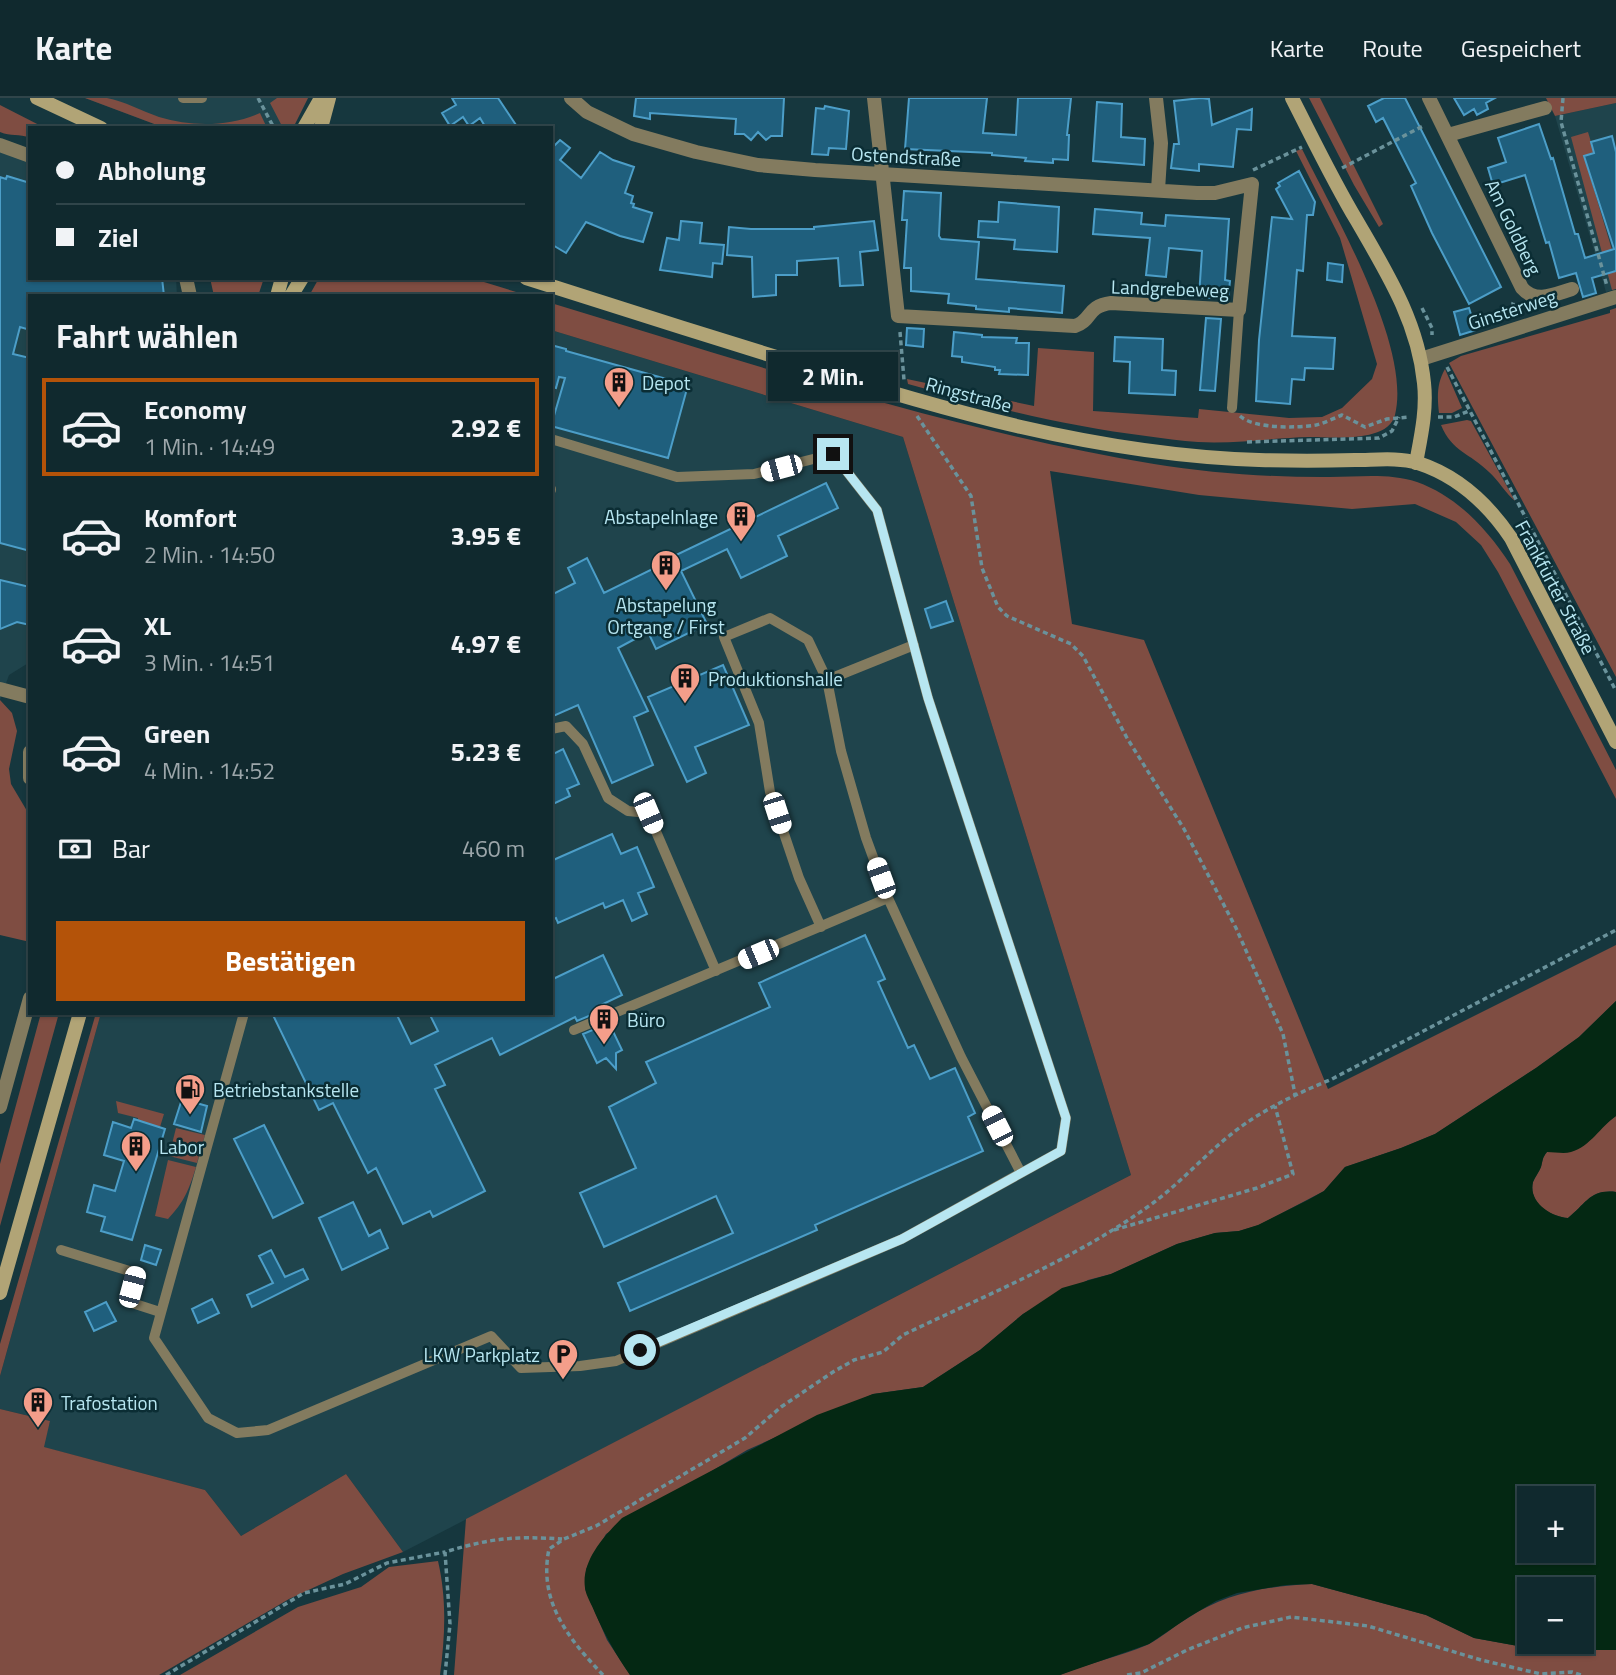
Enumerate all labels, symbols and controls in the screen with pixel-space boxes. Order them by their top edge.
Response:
text: Karte [35,23,112,73]
text: Karte [1270,30,1324,66]
text: Route [1362,30,1423,66]
text: Gespeichert [1461,30,1581,66]
street label: Ostendstraße [850,139,962,173]
text: Abholung [98,151,206,190]
street label: Am Goldberg [1478,174,1550,280]
text: Ziel [98,218,139,257]
street label: Landgrebeweg [1111,271,1230,305]
street label: Ginsterweg [1464,281,1560,337]
text: Fahrt wählen [56,312,239,360]
callout: 2 Min. [768,352,898,402]
text: 2 Min. [802,359,864,394]
building icon: Depot [602,365,636,409]
place label: Depot [642,368,691,397]
street label: Ringstraße [923,369,1015,419]
text: Economy [144,390,246,429]
icon: car [60,396,123,459]
text: 2.92 € [450,408,521,447]
text: 1 Min. · 14:49 [144,429,275,464]
route end [817,438,849,470]
car [758,452,805,484]
text: Komfort [144,498,237,537]
building icon: Abstapelnlage [724,499,758,543]
place label: Abstapelnlage [604,502,718,531]
icon: car [60,504,123,567]
street label: Frankfurter Straße [1508,515,1604,659]
text: 3.95 € [450,516,521,555]
text: 2 Min. · 14:50 [144,537,275,572]
building icon: Abstapelung Ortgang / First [649,548,683,592]
place label: Abstapelung Ortgang / First [607,590,725,641]
text: XL [144,606,171,645]
icon: car [60,612,123,675]
text: 4.97 € [450,624,521,663]
text: 3 Min. · 14:51 [144,645,275,680]
building icon: Produktionshalle [668,661,702,705]
place label: Produktionshalle [708,664,843,693]
text: Green [144,714,210,753]
icon: car [60,720,123,783]
text: 5.23 € [450,732,521,771]
text: 4 Min. · 14:52 [144,753,275,788]
car [631,790,666,836]
car [761,790,794,836]
text: Bar [112,829,150,868]
icon: cash [56,830,94,868]
text: 460 m [462,831,525,866]
car [864,855,899,901]
button: Bestätigen [56,921,525,1001]
car [735,936,782,972]
building icon: Büro [587,1002,621,1046]
place label: Büro [627,1005,665,1034]
fuel station icon: Betriebstankstelle [173,1072,207,1116]
place label: Betriebstankstelle [213,1075,359,1104]
car [979,1103,1016,1149]
building icon: Labor [119,1129,153,1173]
place label: Labor [159,1132,205,1161]
car [117,1264,148,1310]
route start [624,1334,656,1366]
parking icon: LKW Parkplatz [546,1337,580,1381]
place label: LKW Parkplatz [423,1340,540,1369]
building icon: Trafostation [21,1385,55,1429]
place label: Trafostation [61,1388,158,1417]
map controls [1517,1486,1594,1654]
button: + [1517,1486,1594,1563]
button: − [1517,1577,1594,1654]

